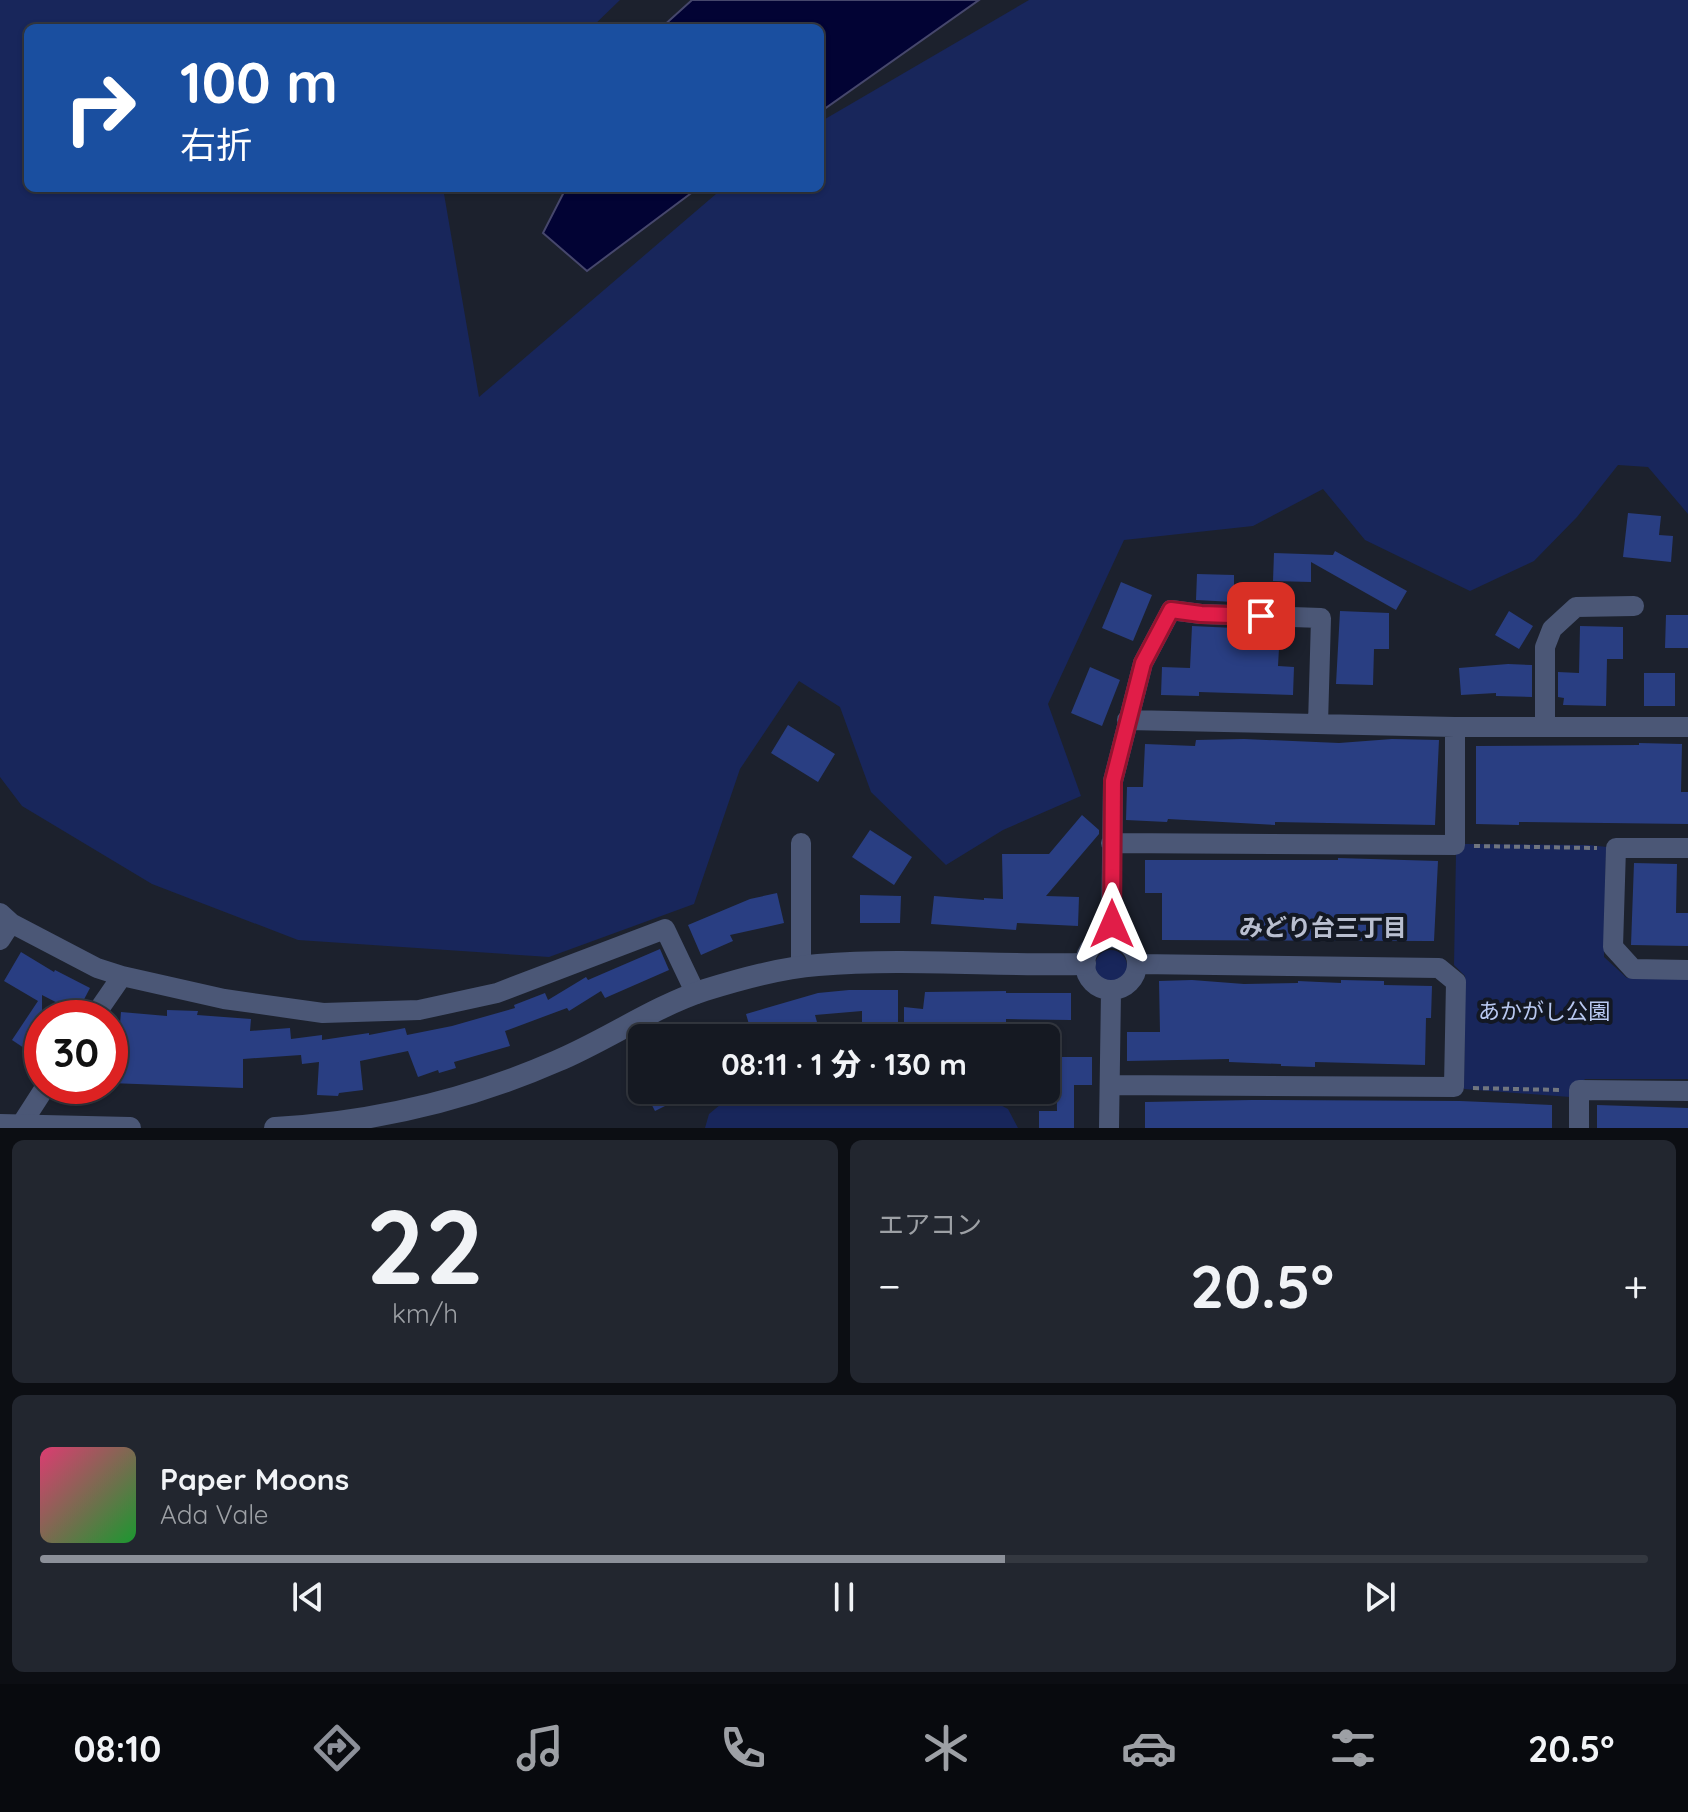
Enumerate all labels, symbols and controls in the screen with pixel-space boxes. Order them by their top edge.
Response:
text: 100 m [180,47,338,117]
icon: right [48,56,152,160]
text: 右折 [180,122,252,167]
pin [1227,582,1295,650]
icon: arrive [1239,594,1283,638]
position arrow [1070,882,1154,966]
district label: みどり台三丁目 [1239,912,1407,942]
park label: あかがし公園 [1478,997,1610,1025]
speed limit sign: 30 [24,1000,128,1104]
text: 08:11 · 1 分 · 130 m [721,1045,967,1083]
text: 22 [366,1180,484,1310]
text: エアコン [878,1208,982,1241]
text: 20.5° [1190,1248,1334,1323]
text: − [878,1258,901,1313]
text: + [1623,1258,1648,1313]
text: km/h [392,1297,458,1330]
text: Paper Moons [160,1460,349,1498]
text: Ada Vale [160,1498,269,1531]
icon: previous [286,1575,330,1619]
icon: pause [822,1575,866,1619]
icon: next [1358,1575,1402,1619]
icon: directions [309,1720,365,1776]
icon: music [512,1720,568,1776]
icon: phone [715,1720,771,1776]
icon: climate [918,1720,974,1776]
icon: car [1121,1720,1177,1776]
icon: filters [1325,1720,1381,1776]
text: 08:10 [74,1726,161,1771]
text: 20.5° [1528,1726,1614,1771]

